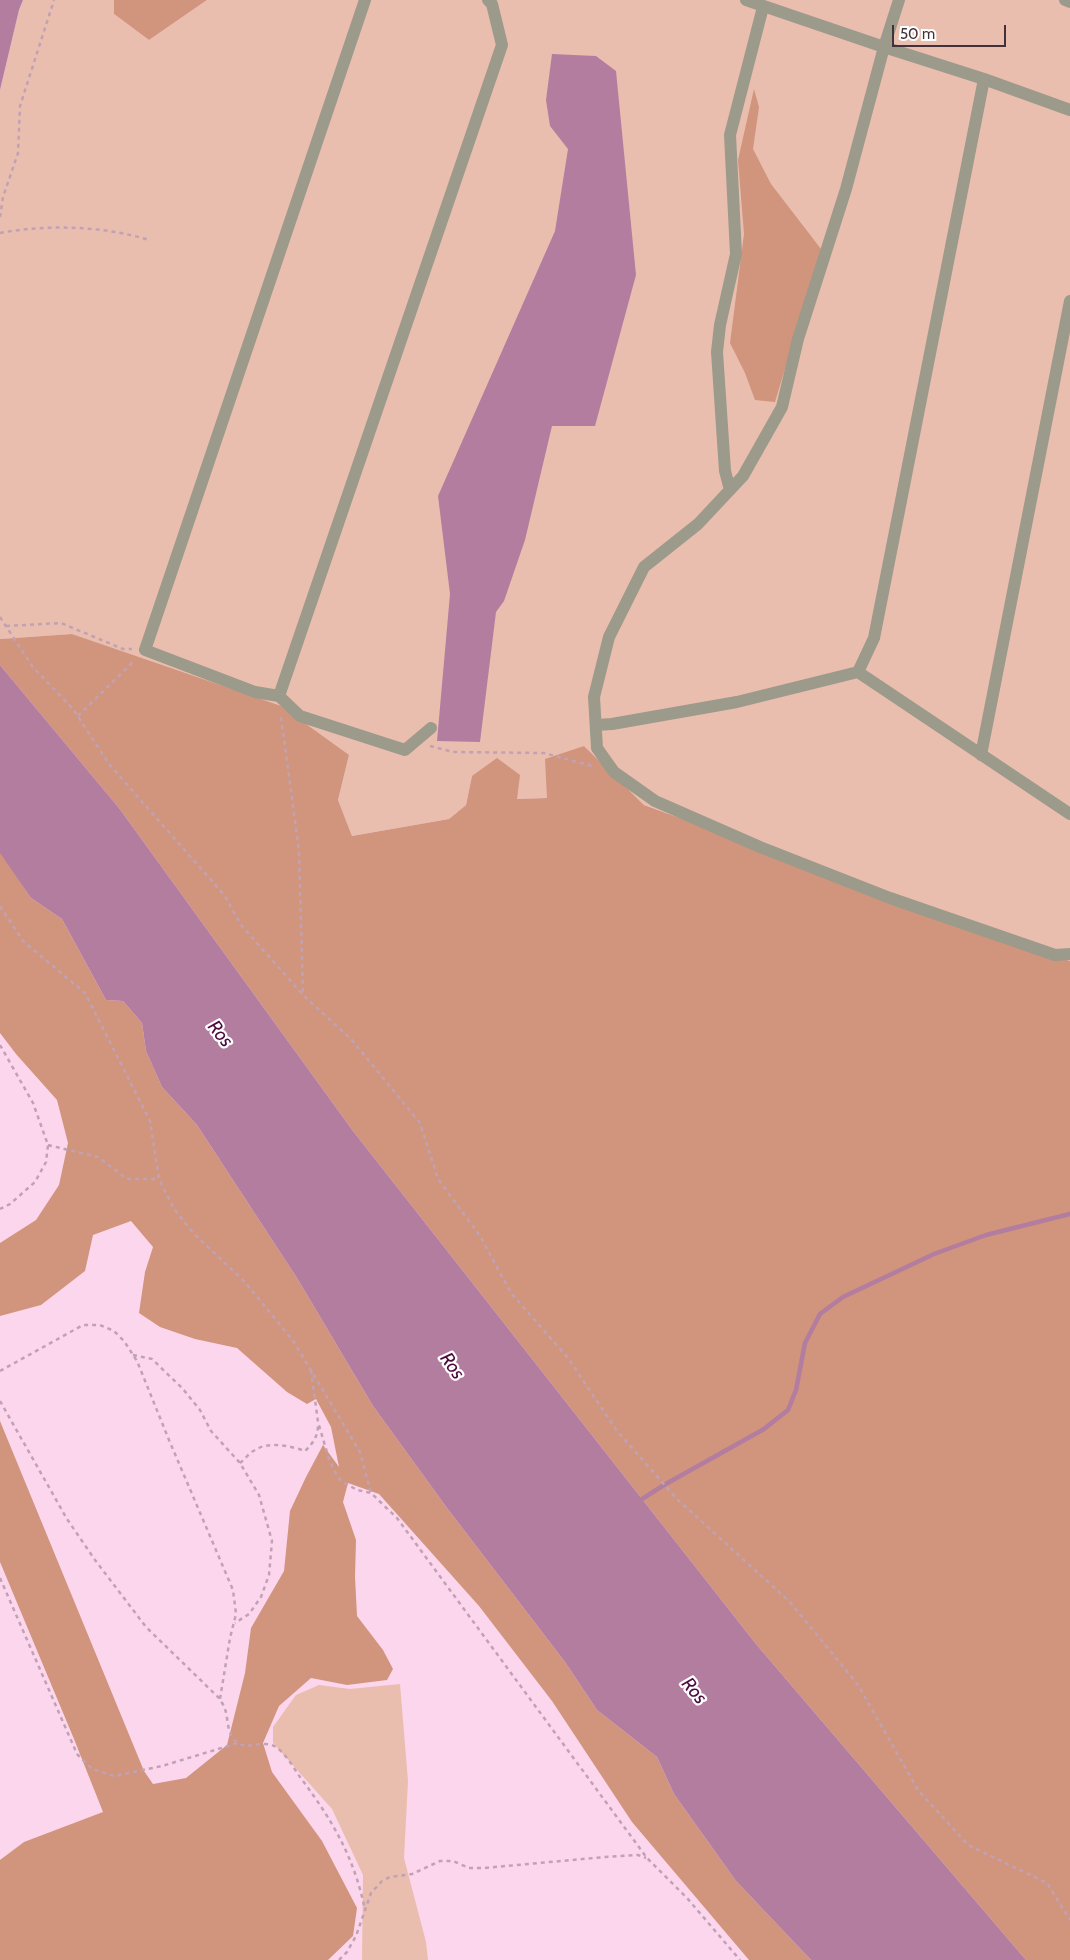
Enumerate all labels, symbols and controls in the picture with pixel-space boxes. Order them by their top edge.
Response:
scale bar [895,15,1009,47]
text: 50 m [900,25,935,43]
water label: Ros [202,1016,238,1052]
water label: Ros [435,1348,469,1384]
water label: Ros [676,1673,712,1709]

